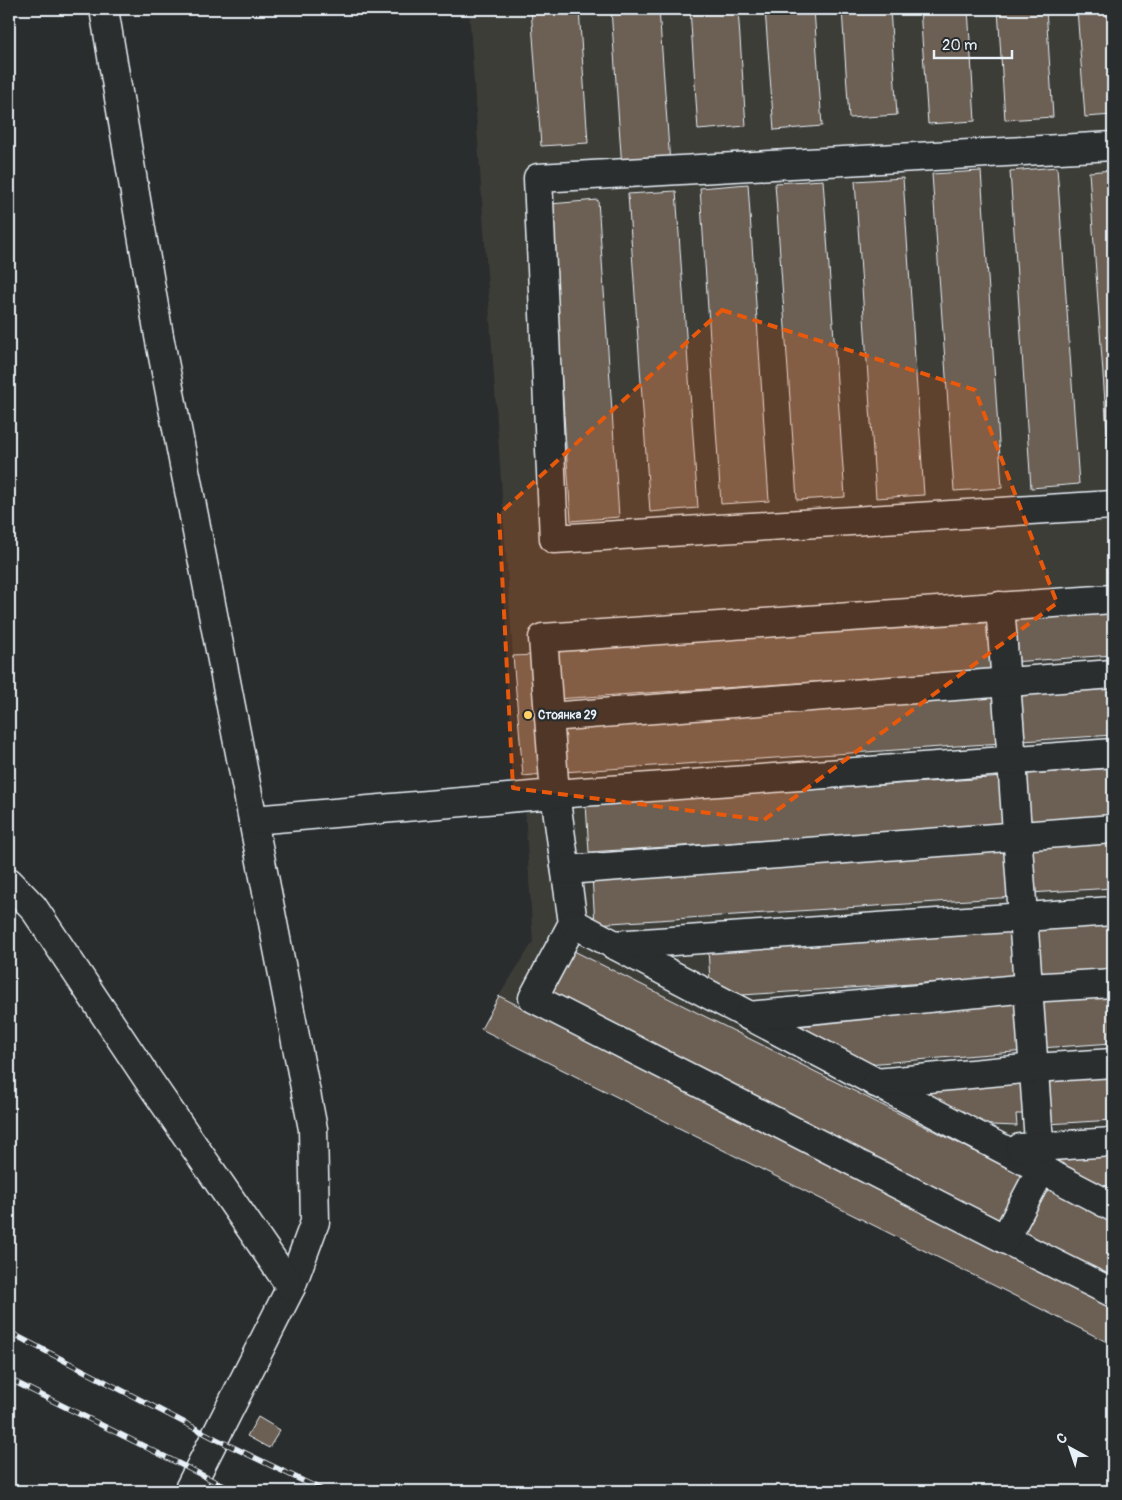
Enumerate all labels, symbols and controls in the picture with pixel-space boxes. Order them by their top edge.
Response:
scale bar [934,28,1012,60]
text: 20 m [942,36,977,55]
place label: Стоянка 29 [538,708,597,723]
marker: Стоянка 29 [522,709,534,721]
north arrow [1044,1422,1094,1472]
text: С [1053,1429,1071,1448]

